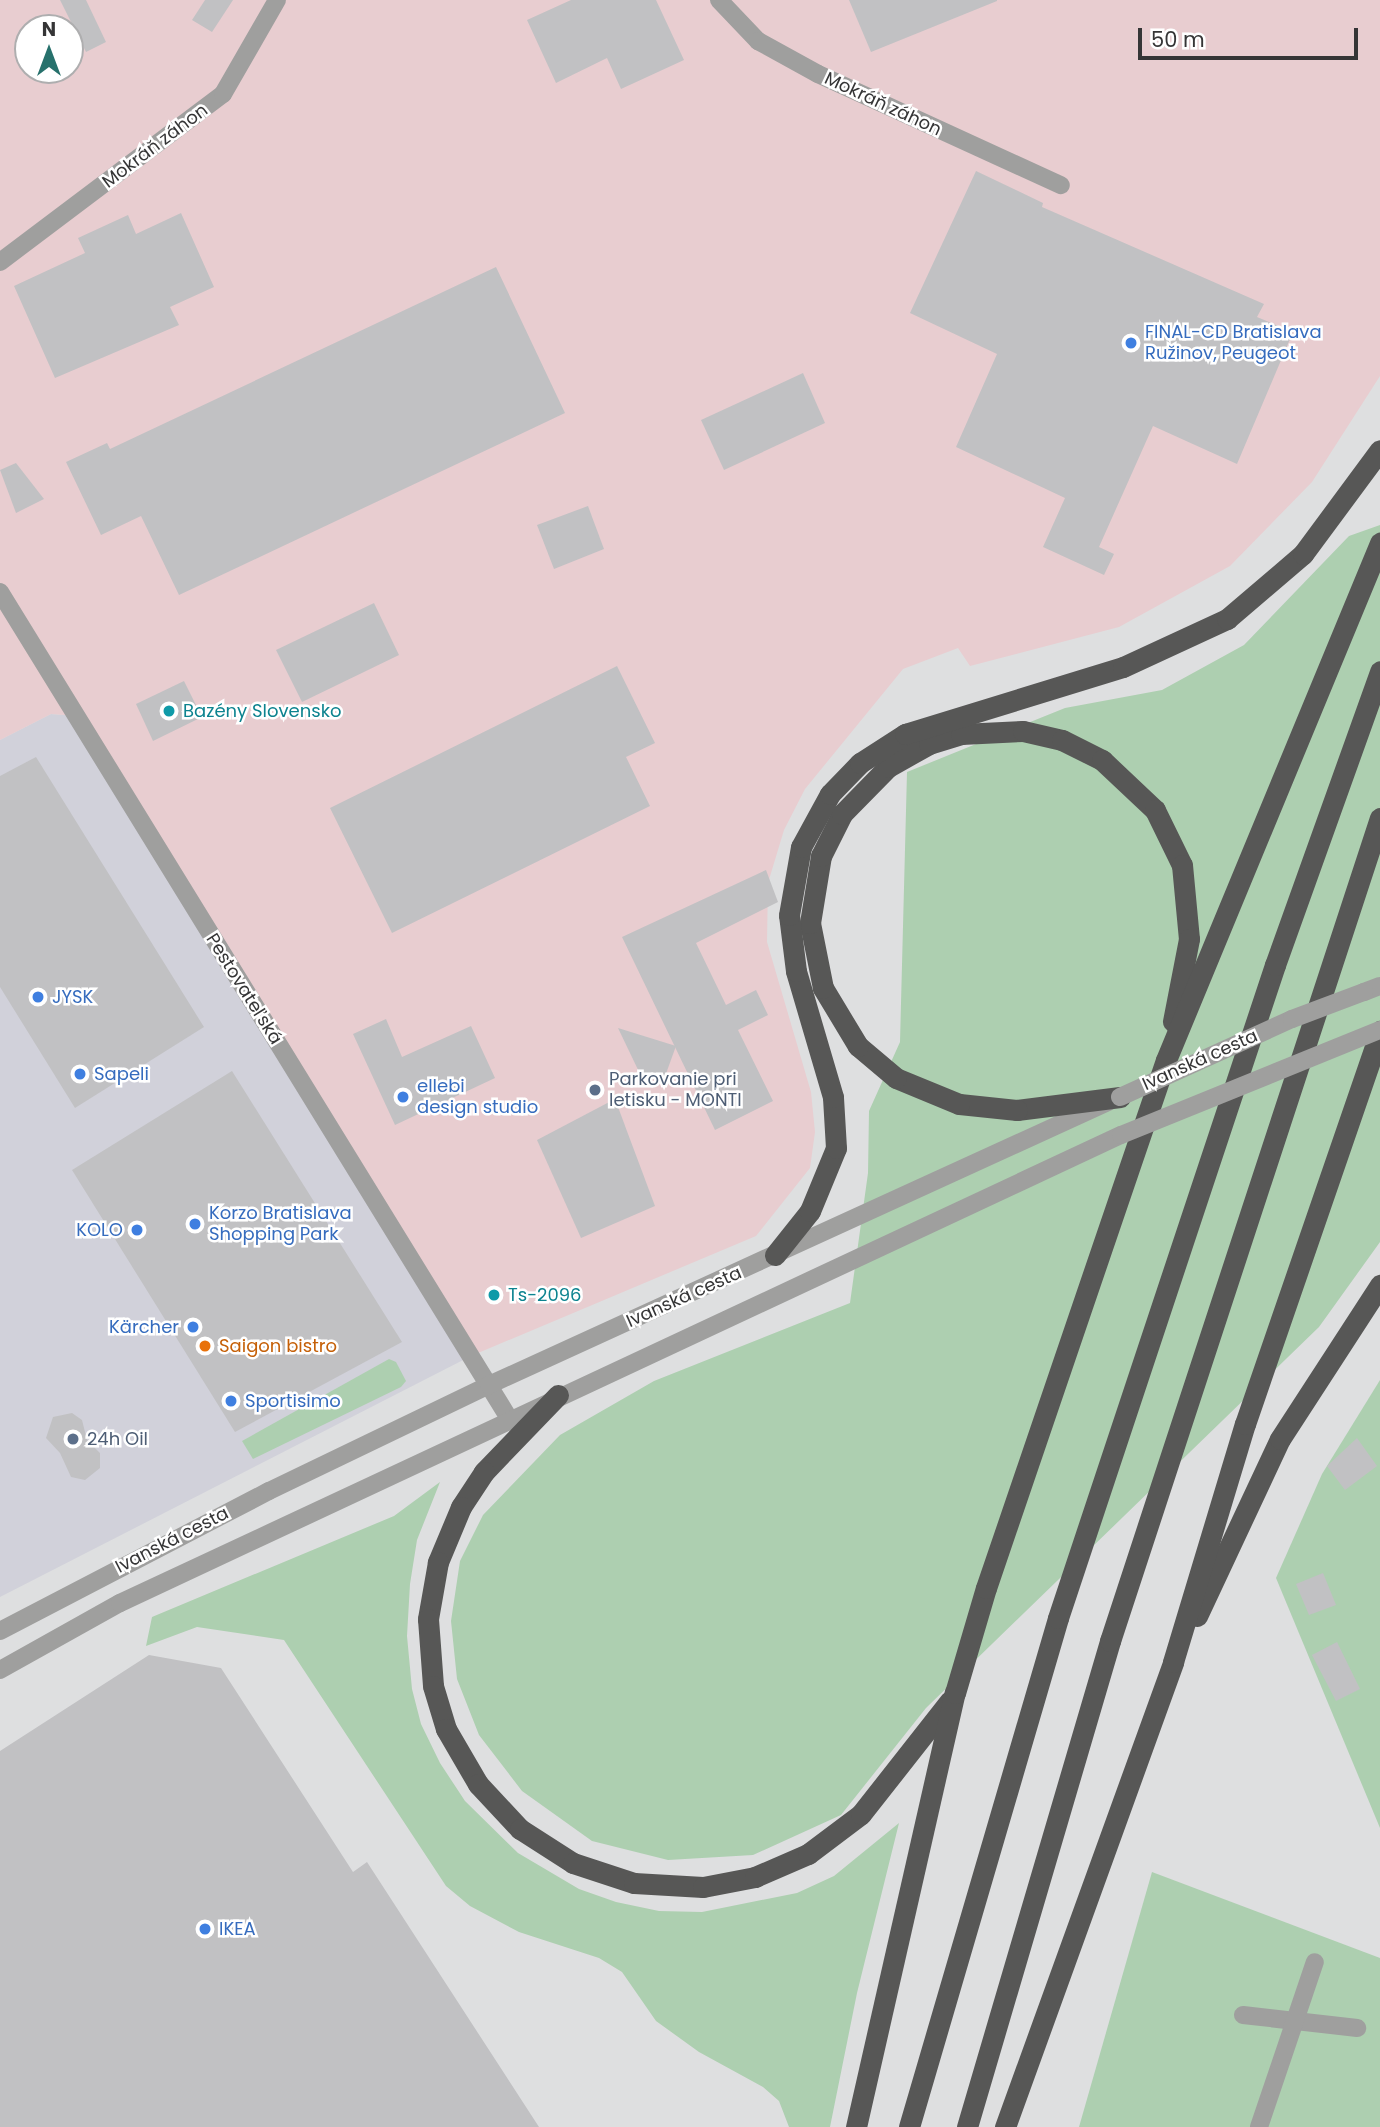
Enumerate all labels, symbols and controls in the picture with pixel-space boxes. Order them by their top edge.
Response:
north arrow [14,14,84,84]
scale bar [1142,14,1362,58]
text: N [42,16,56,43]
text: 50 m [1151,25,1205,54]
street label: Mokráň záhon [821,67,945,141]
street label: Mokráň záhon [98,99,212,193]
place label: FINAL-CD Bratislava Ružinov, Peugeot [1145,322,1322,364]
marker: FINAL-CD Bratislava Ružinov, Peugeot [1123,335,1139,351]
place label: Bazény Slovensko [183,700,341,722]
marker: Bazény Slovensko [161,703,177,719]
street label: Pestovateľská [201,930,287,1048]
place label: JYSK [52,986,93,1008]
marker: JYSK [30,989,46,1005]
street label: Ivanská cesta [1139,1025,1261,1095]
place label: Sapeli [94,1063,149,1085]
marker: Sapeli [72,1066,88,1082]
place label: Parkovanie pri letisku - MONTI [609,1069,742,1112]
place label: ellebi design studio [417,1076,538,1118]
marker: Parkovanie pri letisku - MONTI [587,1082,603,1098]
marker: ellebi design studio [395,1089,411,1105]
place label: Korzo Bratislava Shopping Park [209,1203,352,1246]
marker: Korzo Bratislava Shopping Park [187,1216,203,1232]
place label: KOLO [76,1219,123,1241]
marker: KOLO [129,1222,145,1238]
street label: Ivanská cesta [623,1262,745,1332]
place label: Ts-2096 [508,1284,581,1306]
marker: Ts-2096 [486,1287,502,1303]
place label: Kärcher [109,1316,179,1338]
marker: Kärcher [185,1319,201,1335]
place label: Saigon bistro [219,1335,337,1357]
marker: Saigon bistro [197,1338,213,1354]
place label: Sportisimo [245,1390,341,1412]
marker: Sportisimo [223,1393,239,1409]
place label: 24h Oil [87,1428,148,1450]
marker: 24h Oil [65,1431,81,1447]
street label: Ivanská cesta [112,1502,232,1578]
place label: IKEA [219,1918,256,1940]
marker: IKEA [197,1921,213,1937]

